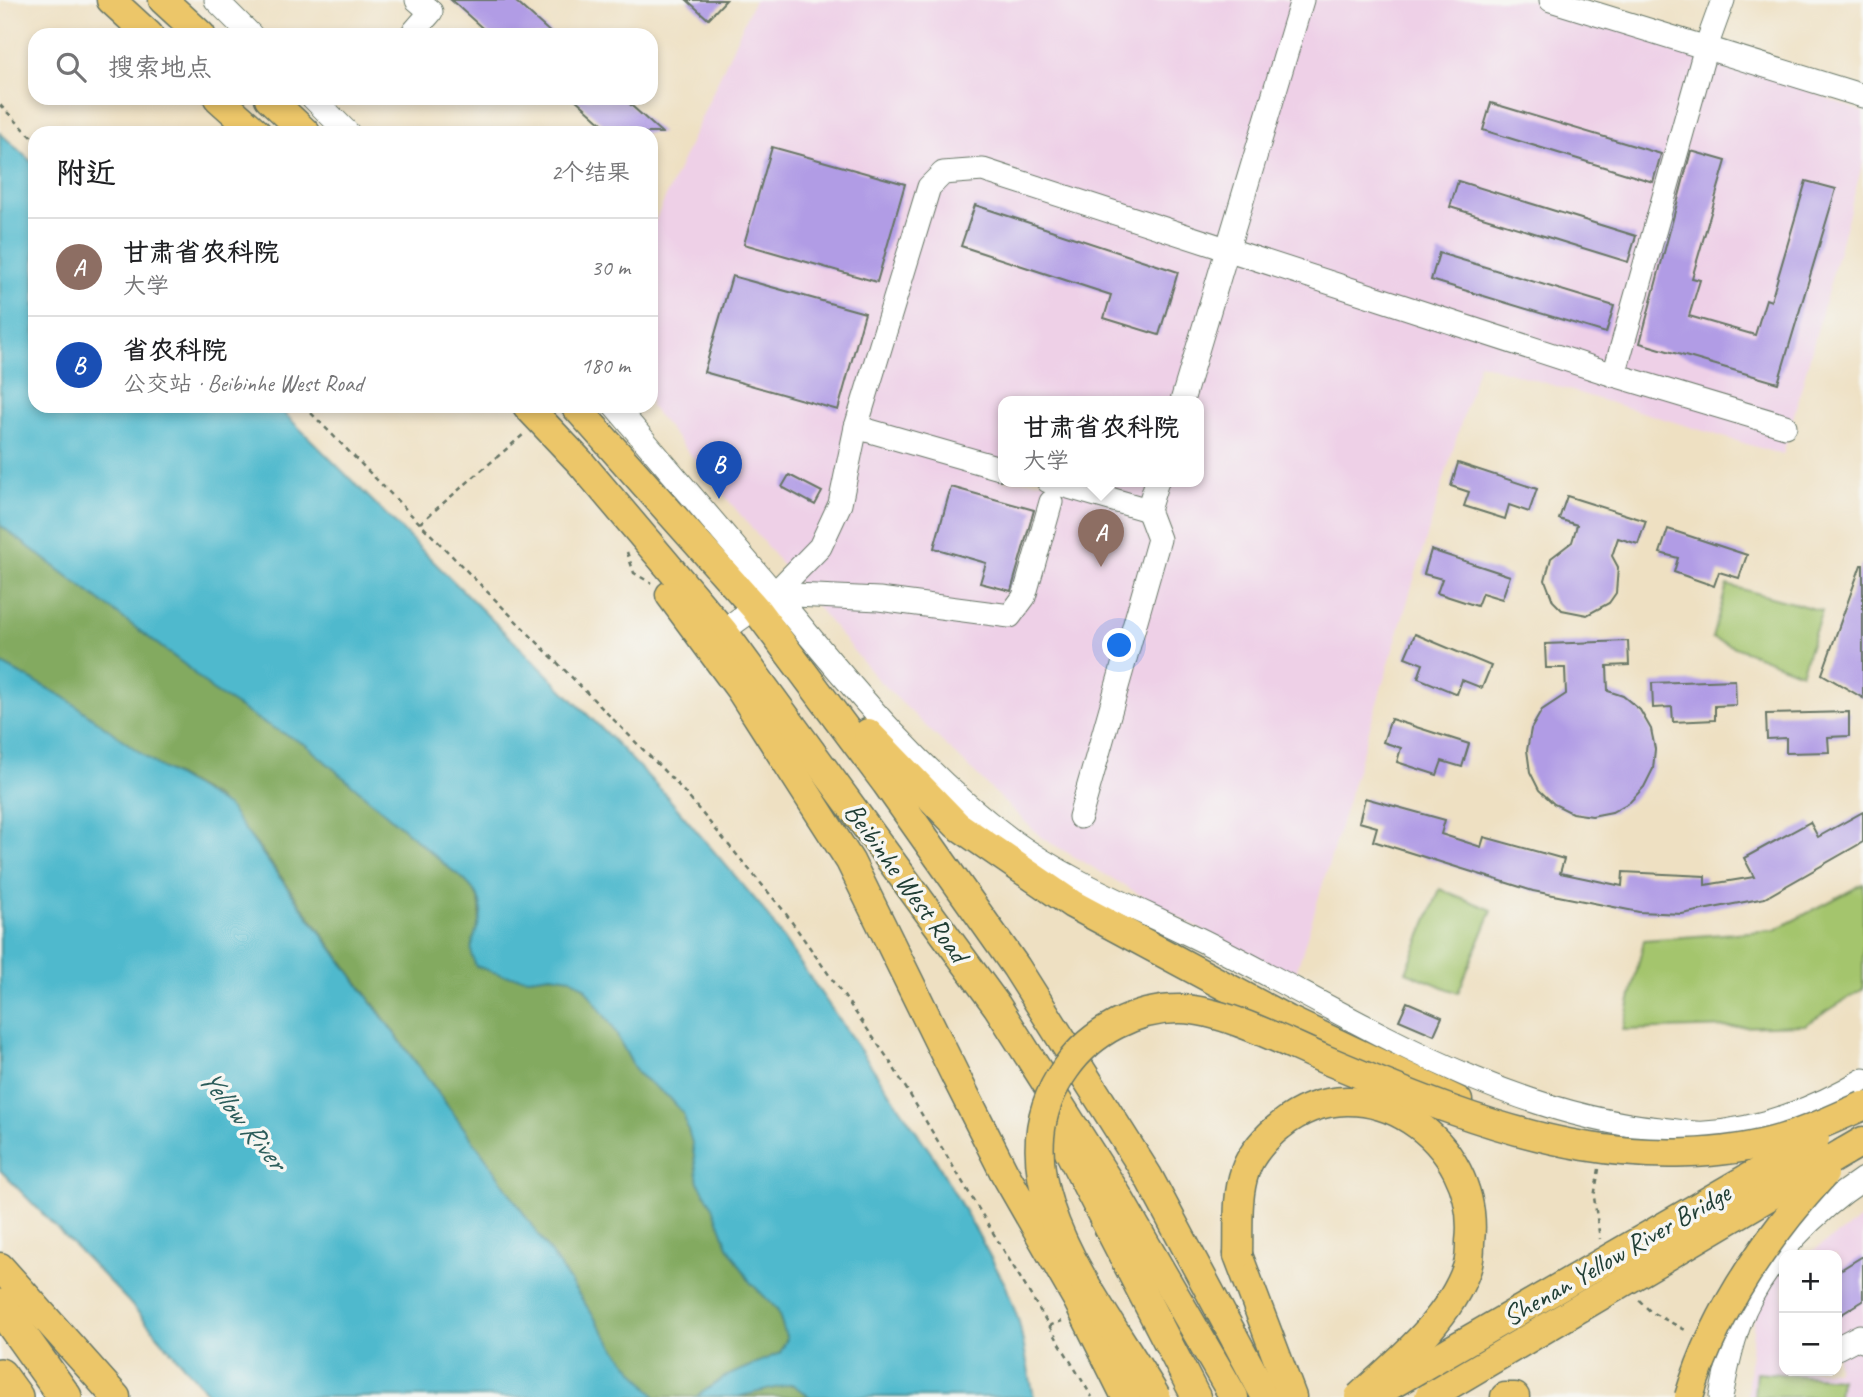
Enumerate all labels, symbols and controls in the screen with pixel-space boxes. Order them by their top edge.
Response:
search box [28,28,658,105]
icon: search [52,48,90,86]
text: 搜索地点 [108,51,212,84]
text: 附近 [56,154,116,192]
text: 2个结果 [551,158,630,187]
text: 甘肃省农科院 [123,236,279,269]
text: A [73,253,85,282]
text: 30 m [591,253,630,282]
text: 大学 [123,271,169,300]
text: 省农科院 [123,334,227,367]
text: B [73,351,85,380]
text: 180 m [581,351,630,380]
text: 公交站 · Beibinhe West Road [123,369,363,398]
popup [998,396,1204,487]
text: 甘肃省农科院 [1023,411,1179,444]
pin: B [696,441,742,499]
text: 大学 [1023,446,1069,475]
pin: A [1078,509,1124,567]
your location [1102,628,1136,662]
street label: Beibinhe West Road [837,795,979,972]
water label: Yellow River [191,1061,298,1180]
street label: Shenan Yellow River Bridge [1496,1174,1738,1334]
map controls [1779,1250,1842,1376]
button: + [1779,1250,1842,1313]
button: − [1779,1313,1842,1376]

